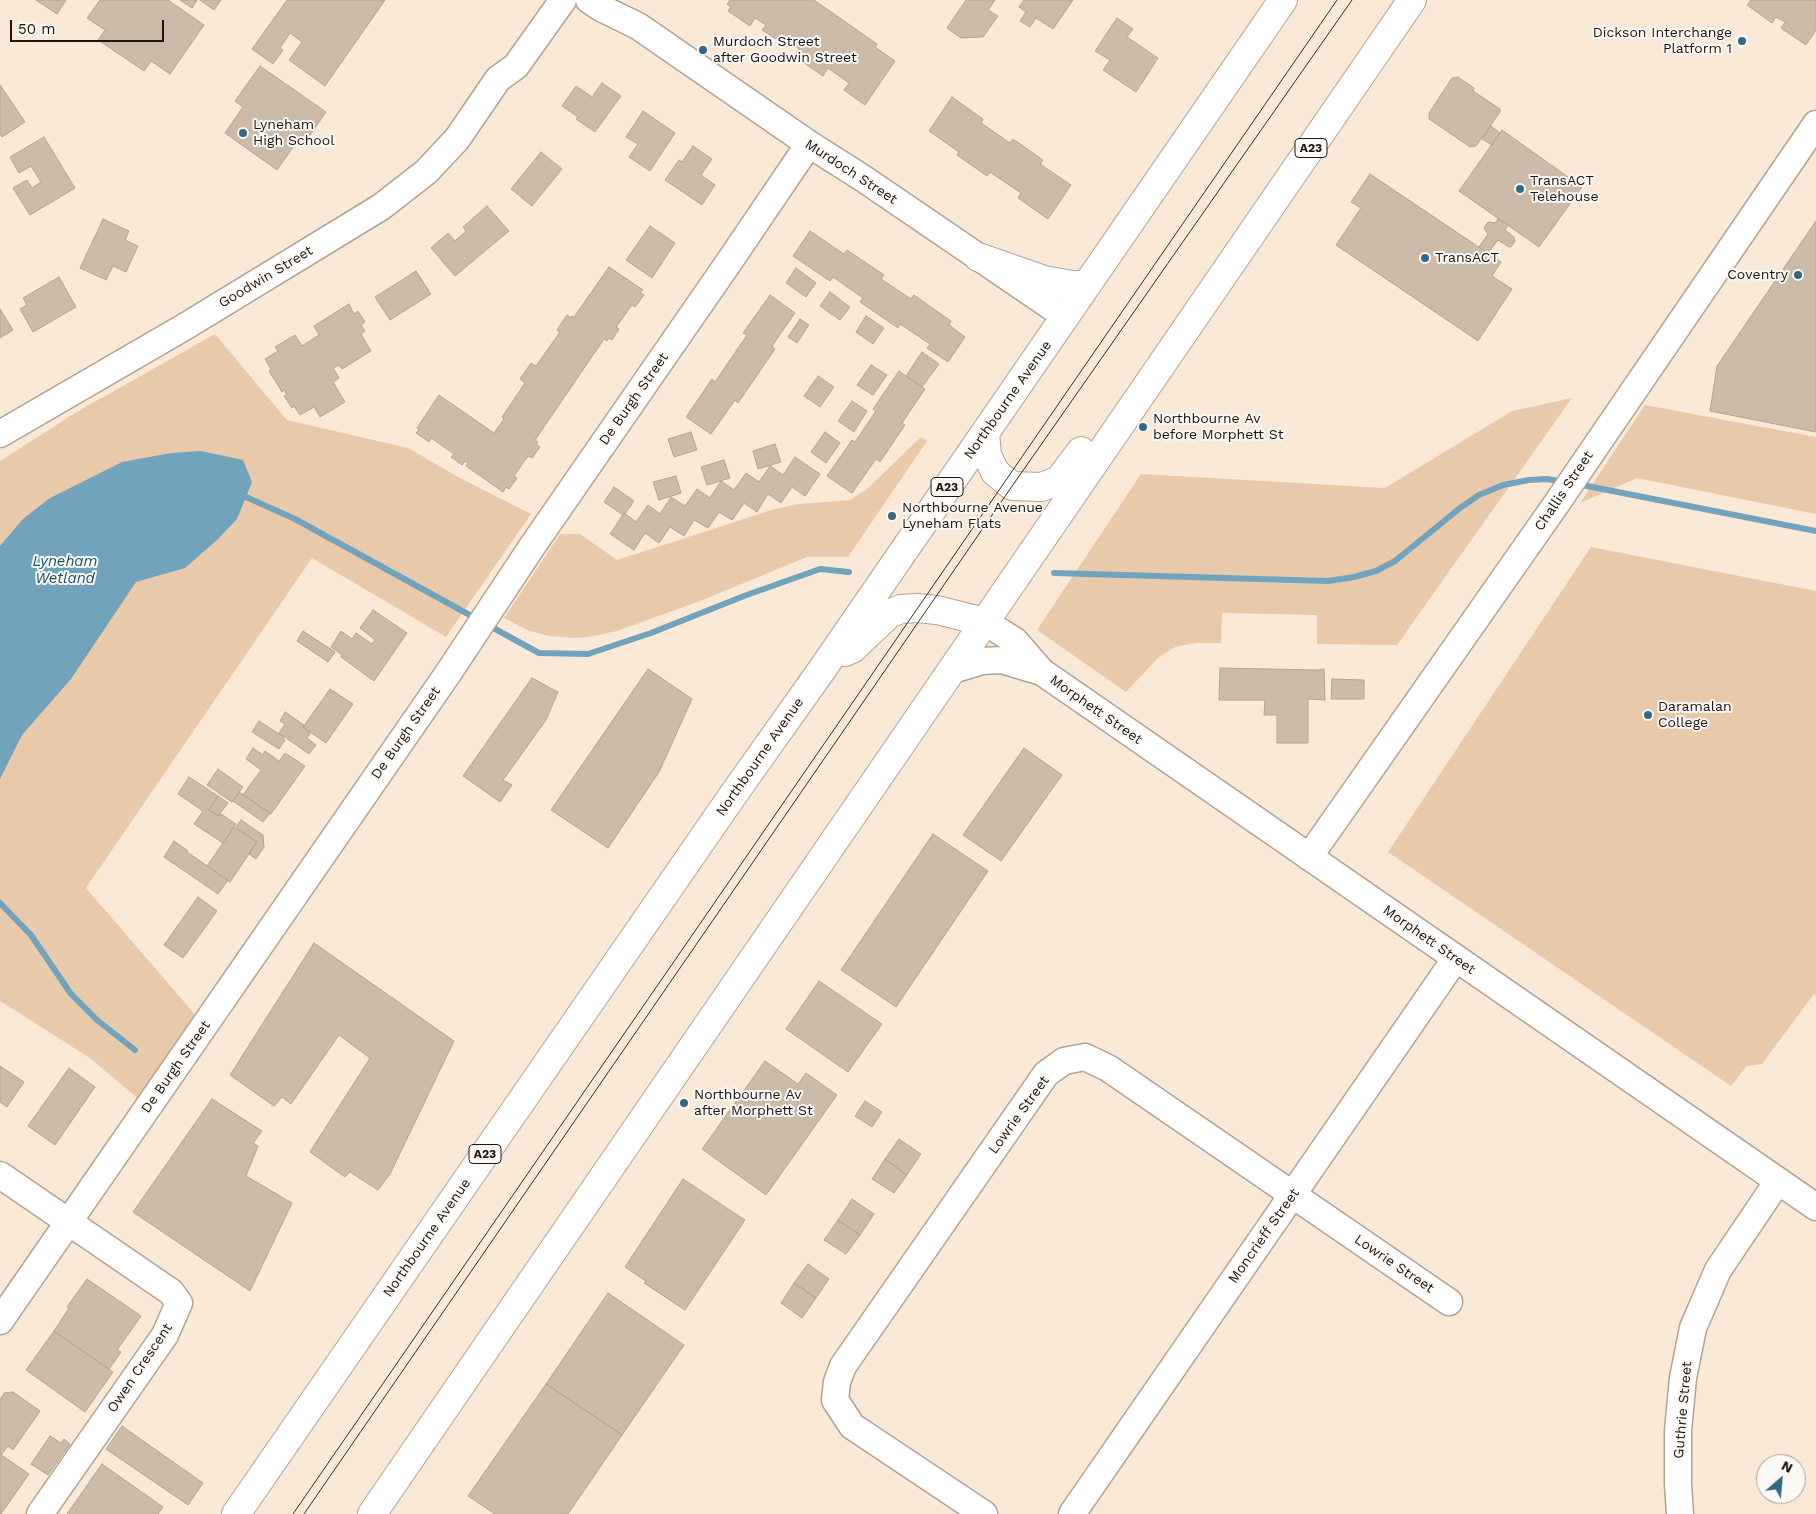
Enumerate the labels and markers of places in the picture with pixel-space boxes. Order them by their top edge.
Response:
place label: Dickson Interchange Platform 1 [1593,25,1732,58]
place label: Murdoch Street after Goodwin Street [713,34,857,66]
marker: Dickson Interchange Platform 1 [1736,35,1748,47]
marker: Murdoch Street after Goodwin Street [697,44,709,56]
place label: Lyneham High School [253,117,334,150]
marker: Lyneham High School [237,127,249,139]
place label: TransACT Telehouse [1530,173,1599,206]
marker: TransACT Telehouse [1514,183,1526,195]
place label: TransACT [1435,250,1499,266]
marker: TransACT [1419,252,1431,264]
place label: Coventry [1727,267,1788,283]
marker: Coventry [1792,269,1804,281]
place label: Northbourne Av before Morphett St [1153,411,1284,444]
marker: Northbourne Av before Morphett St [1137,421,1149,433]
place label: Northbourne Avenue Lyneham Flats [902,500,1043,532]
marker: Northbourne Avenue Lyneham Flats [886,510,898,522]
place label: Daramalan College [1658,699,1732,732]
marker: Daramalan College [1642,709,1654,721]
place label: Northbourne Av after Morphett St [694,1087,813,1120]
marker: Northbourne Av after Morphett St [678,1097,690,1109]

